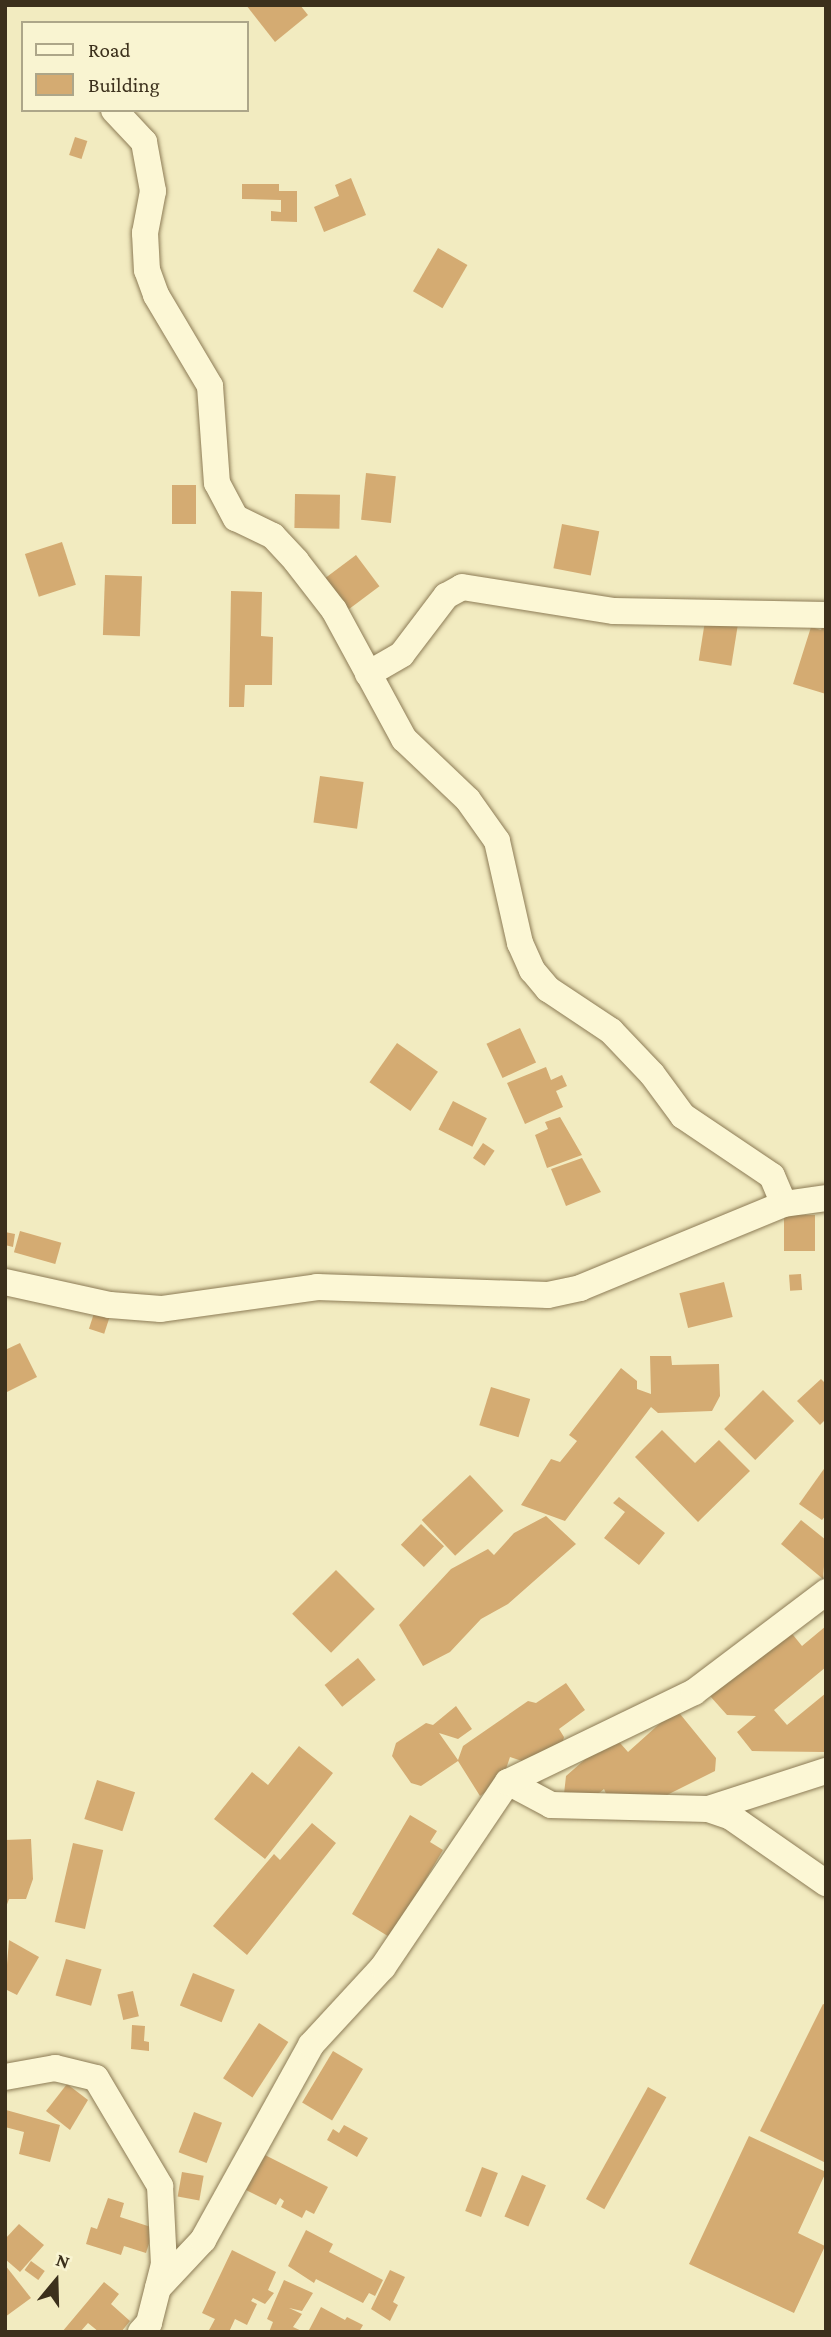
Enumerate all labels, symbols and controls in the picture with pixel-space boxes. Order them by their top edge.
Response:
legend [21,21,248,112]
text: Road [88,38,131,62]
text: Building [88,73,160,97]
north arrow [21,2246,91,2316]
text: N [53,2249,73,2273]

